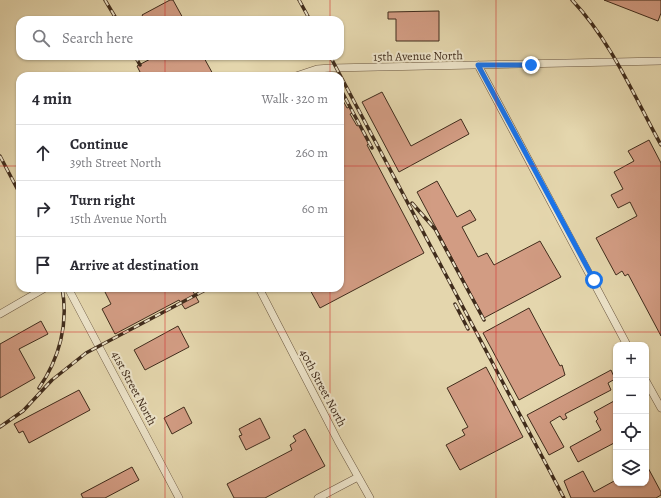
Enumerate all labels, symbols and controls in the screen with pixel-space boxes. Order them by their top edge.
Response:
search box [16,16,344,60]
icon: search [30,27,52,49]
text: Search here [62,28,133,48]
street label: 15th Avenue North [373,47,463,65]
route end [522,56,540,74]
text: 4 min [32,87,72,110]
text: Walk · 320 m [262,90,328,107]
text: Continue [70,134,128,154]
icon: ahead [32,142,54,164]
text: 260 m [295,144,328,161]
text: 39th Street North [70,154,161,171]
text: Turn right [70,190,135,210]
icon: right [32,198,54,220]
text: 60 m [302,200,328,217]
text: 15th Avenue North [70,210,167,227]
icon: arrive [32,254,54,276]
text: Arrive at destination [70,255,199,275]
route start [585,271,603,289]
map controls [613,342,649,486]
button: + [613,342,649,378]
street label: 40th Street North [296,346,350,430]
street label: 41st Street North [108,348,161,428]
button: − [613,378,649,414]
button: locate [613,414,649,450]
button: layers [613,450,649,486]

